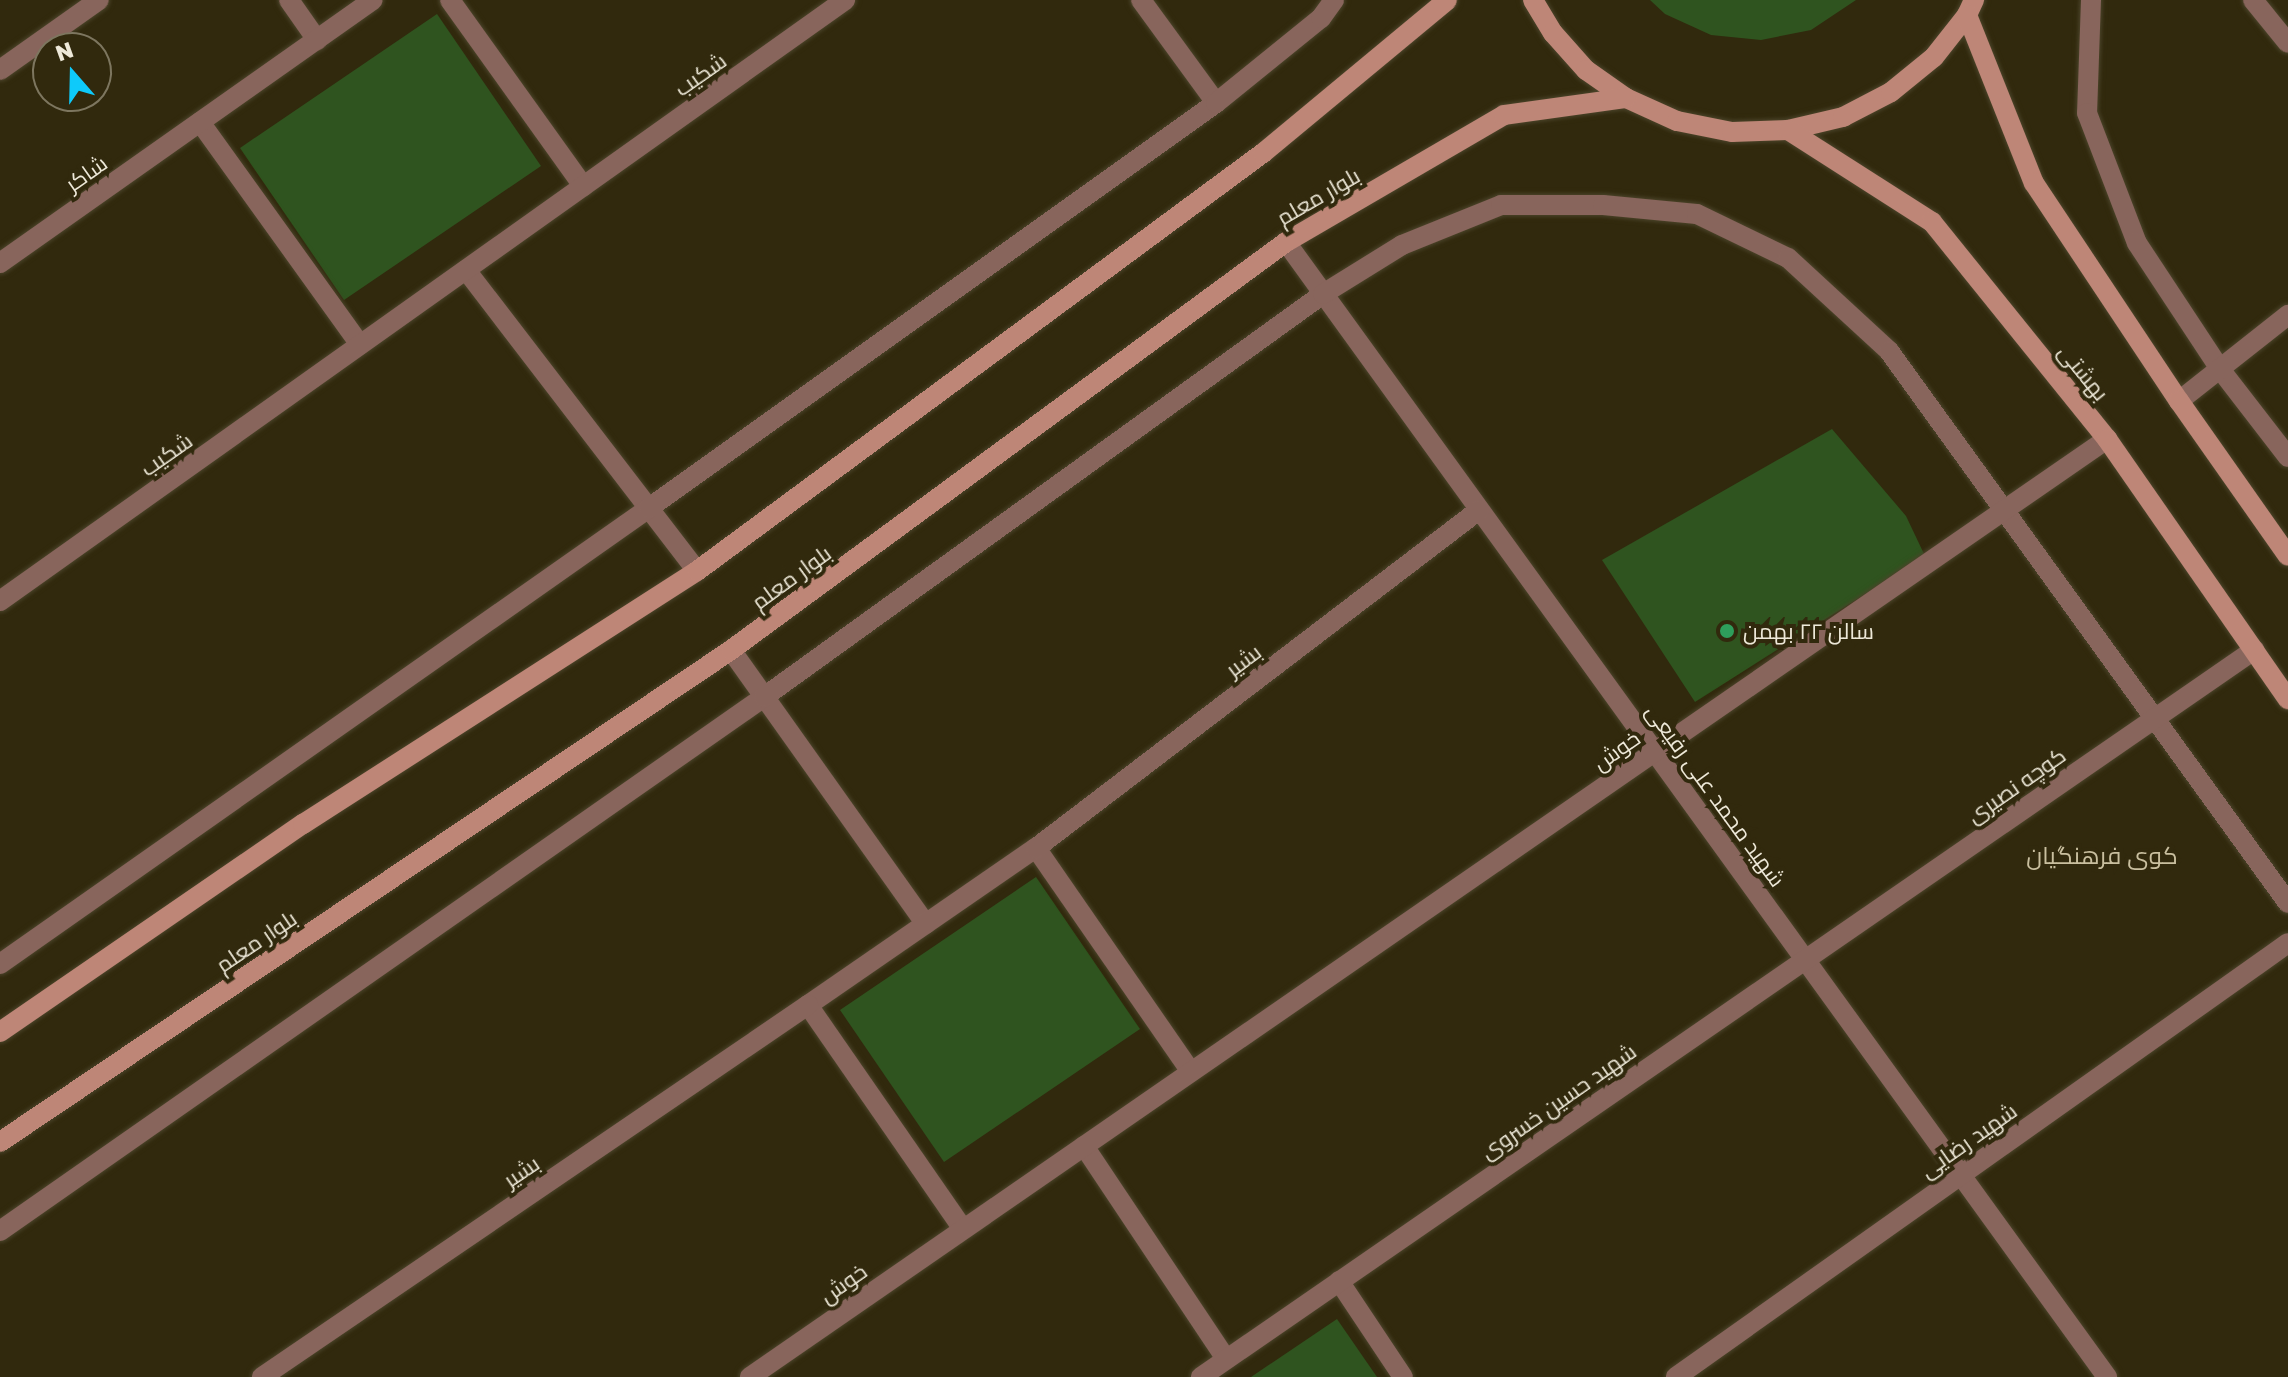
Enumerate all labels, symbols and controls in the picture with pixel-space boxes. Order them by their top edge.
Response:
north arrow [32,32,112,112]
text: N [52,35,77,66]
street label: شکیب [669,47,731,101]
street label: شاکر [60,149,112,197]
street label: بلوار معلم [1272,162,1364,230]
street label: بهشتی [2053,338,2115,406]
street label: شکیب [135,427,197,481]
street label: بلوار معلم [746,539,836,615]
place label: سالن ۲۲ بهمن [1743,618,1874,644]
marker: سالن ۲۲ بهمن [1718,622,1736,640]
street label: بشیر [1220,638,1266,682]
street label: شهید محمد علی رفیعی [1641,698,1791,892]
street label: خوش [1587,724,1645,776]
street label: کوچه نصیری [1962,741,2070,829]
district label: کوی فرهنگیان [2026,841,2178,869]
street label: بلوار معلم [211,904,301,978]
street label: شهید حسین خسروی [1475,1037,1641,1165]
street label: شهید رضایی [1915,1097,2021,1183]
street label: بشیر [498,1149,544,1193]
street label: خوش [814,1257,872,1309]

